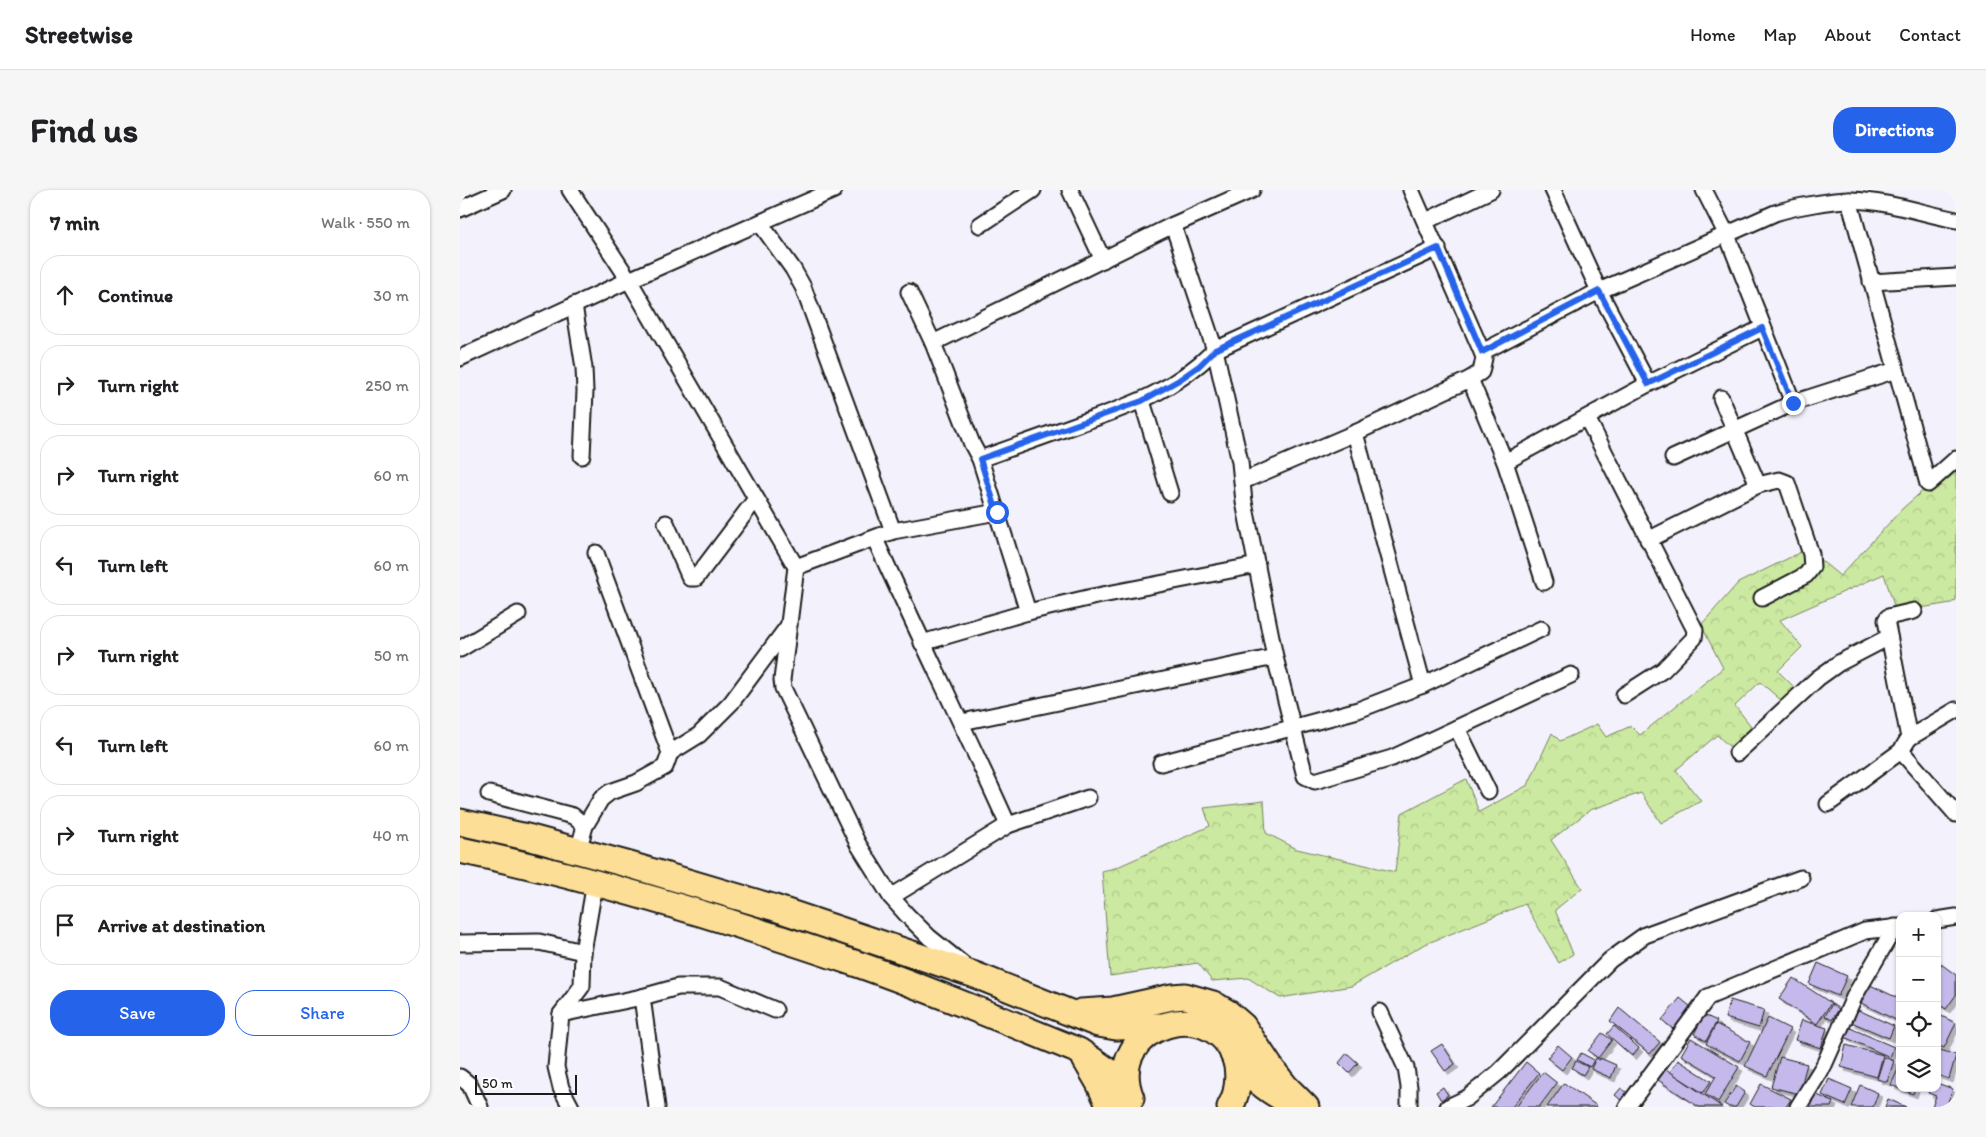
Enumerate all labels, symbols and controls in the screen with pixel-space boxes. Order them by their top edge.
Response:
text: Streetwise [25,20,133,49]
text: Home [1690,24,1736,46]
text: Map [1764,24,1797,46]
text: About [1825,24,1871,46]
text: Contact [1899,24,1961,46]
button: Directions [1833,107,1956,153]
text: Find us [30,109,138,151]
text: 7 min [50,210,99,235]
text: Walk · 550 m [321,213,410,232]
icon: ahead [51,281,79,309]
text: Continue [98,284,173,307]
text: 30 m [373,286,409,305]
icon: right [51,371,79,399]
text: Turn right [98,374,179,397]
text: 250 m [365,376,409,395]
route end [1782,392,1805,415]
icon: right [51,461,79,489]
text: Turn right [98,464,179,487]
text: 60 m [374,466,409,485]
route start [986,501,1009,524]
icon: left [51,551,79,579]
text: Turn left [98,554,168,577]
text: 60 m [374,556,409,575]
icon: right [51,641,79,669]
text: Turn right [98,644,179,667]
text: 50 m [374,646,409,665]
icon: left [51,731,79,759]
text: Turn left [98,734,168,757]
text: 60 m [374,736,409,755]
icon: right [51,821,79,849]
text: Turn right [98,824,179,847]
text: 40 m [372,826,409,845]
icon: arrive [51,911,79,939]
map controls [1896,912,1941,1092]
button: + [1896,912,1941,957]
text: Arrive at destination [98,914,265,937]
button: − [1896,957,1941,1002]
button: Save [50,990,225,1036]
button: Share [235,990,410,1036]
button: locate [1896,1002,1941,1047]
button: layers [1896,1047,1941,1092]
scale bar [475,1072,578,1095]
text: 50 m [482,1075,513,1092]

